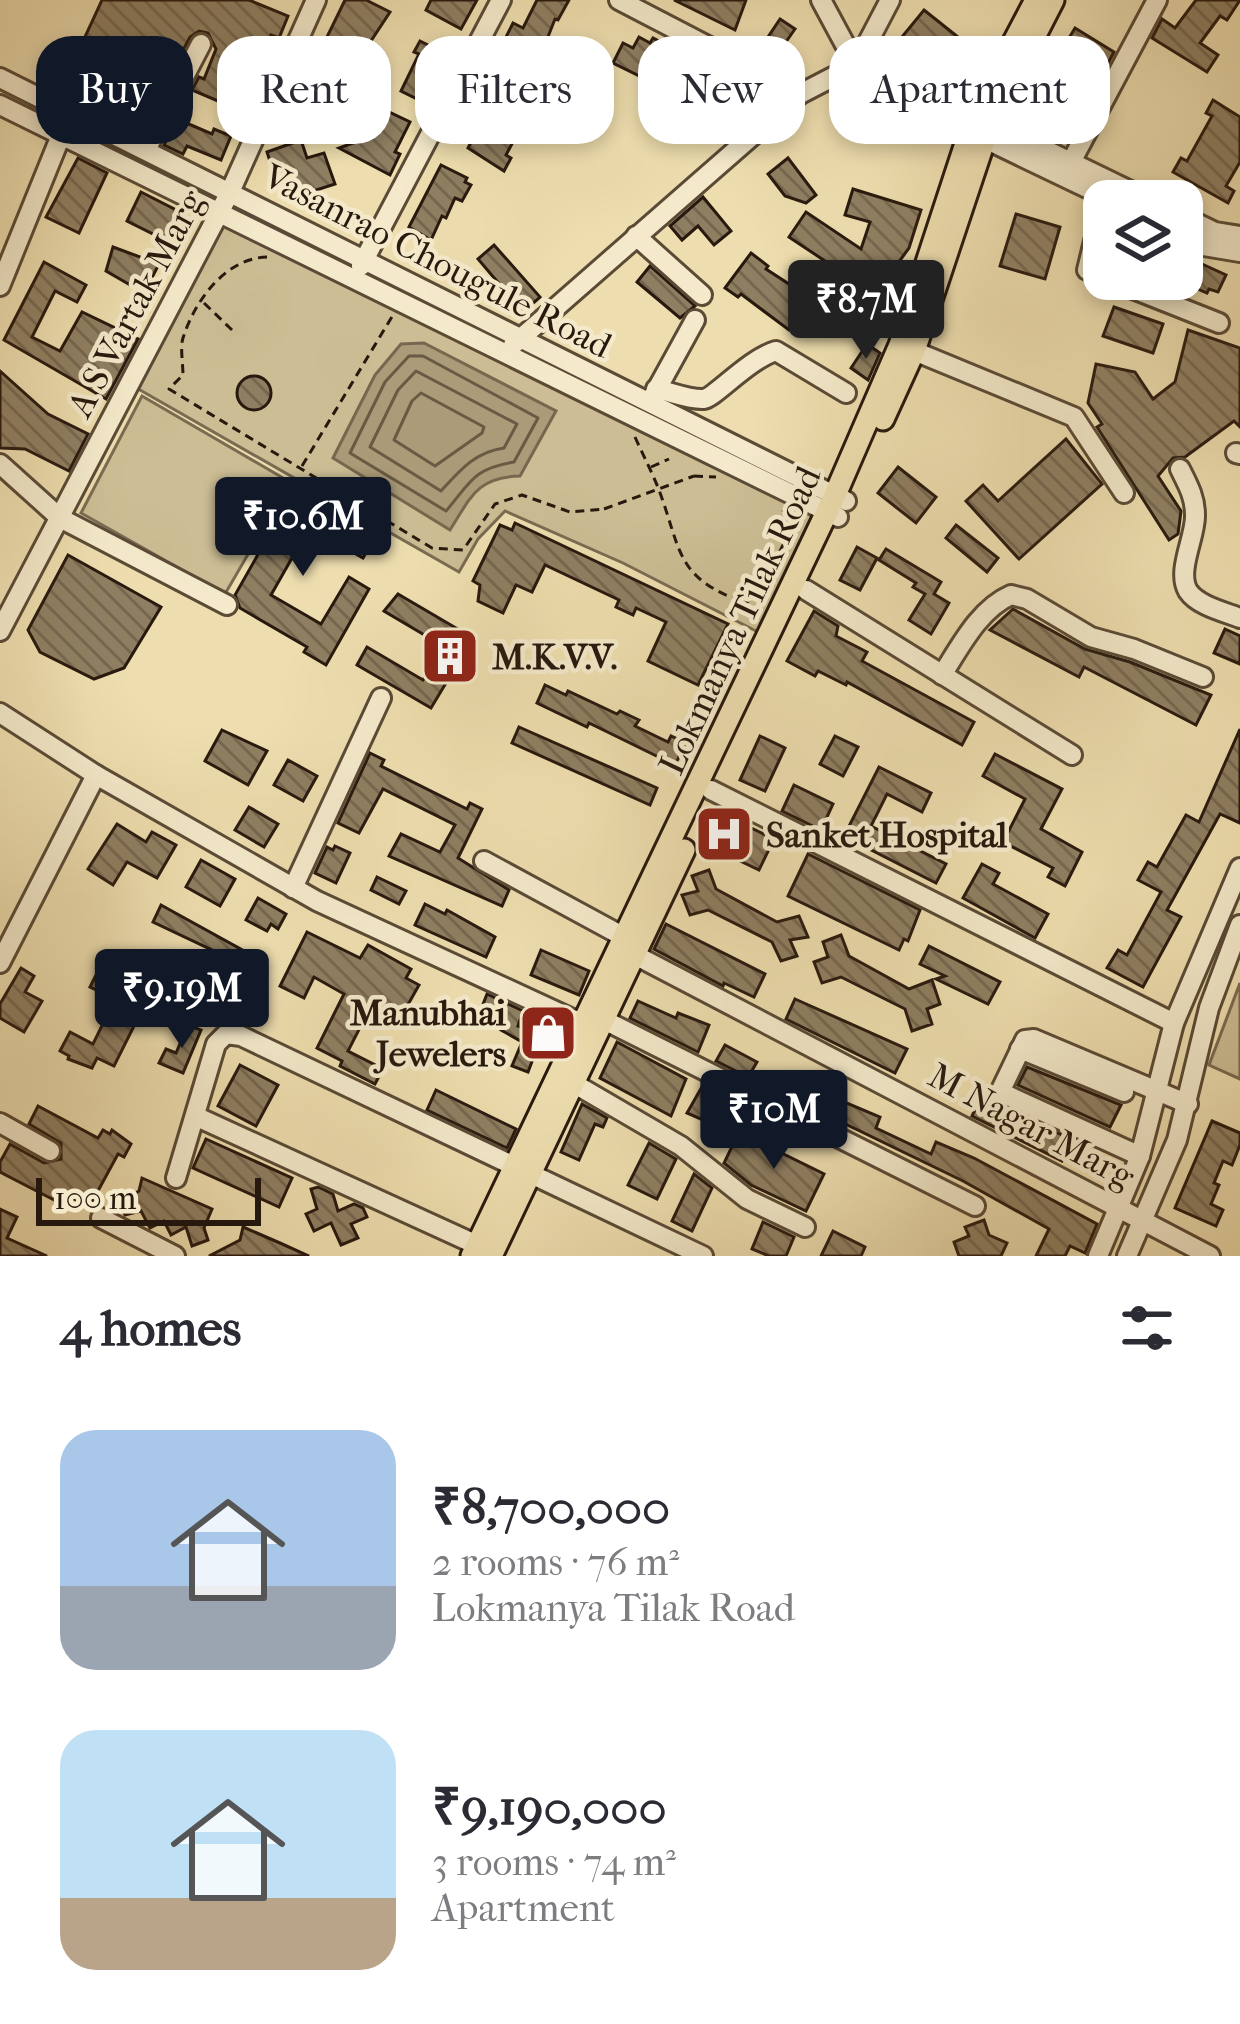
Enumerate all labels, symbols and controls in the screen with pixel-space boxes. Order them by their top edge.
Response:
chip: Buy [36,36,193,144]
chip: Rent [217,36,391,144]
chip: Filters [415,36,614,144]
chip: New [638,36,805,144]
chip: Apartment [829,36,1110,144]
street label: Vasanrao Chougule Road [256,154,619,367]
map controls [1083,180,1203,300]
button: layers [1083,180,1203,300]
street label: A S Vartak Marg [58,182,214,426]
pin: ₹8.7M [782,260,950,362]
text: ₹8.7M [815,276,917,322]
street label: Lokmanya Tilak Road [650,459,830,781]
pin: ₹10.6M [205,477,401,579]
text: ₹10.6M [242,493,364,539]
building icon: M.K.V.V. [419,625,481,687]
place label: M.K.V.V. [492,636,617,678]
hospital icon: Sanket Hospital [693,803,755,865]
place label: Sanket Hospital [766,814,1007,856]
pin: ₹9.19M [84,949,280,1051]
text: ₹9.19M [122,965,242,1011]
place label: Manubhai Jewelers [350,992,506,1075]
shop icon: Manubhai Jewelers [517,1002,579,1064]
street label: M Nagar Marg [922,1054,1142,1198]
pin: ₹10M [703,1070,845,1172]
text: ₹10M [727,1086,821,1132]
scale bar [36,1172,261,1225]
text: 100 m [54,1179,137,1218]
icon: filters [1114,1295,1180,1361]
text: 4 homes [60,1298,241,1358]
text: ₹8,700,000 [432,1477,670,1537]
icon: home [156,1478,300,1622]
text: 2 rooms · 76 m² [432,1539,679,1585]
text: Lokmanya Tilak Road [432,1585,795,1631]
text: ₹9,190,000 [432,1777,667,1837]
icon: home [156,1778,300,1922]
text: 3 rooms · 74 m² [432,1839,676,1885]
text: Apartment [432,1885,615,1931]

